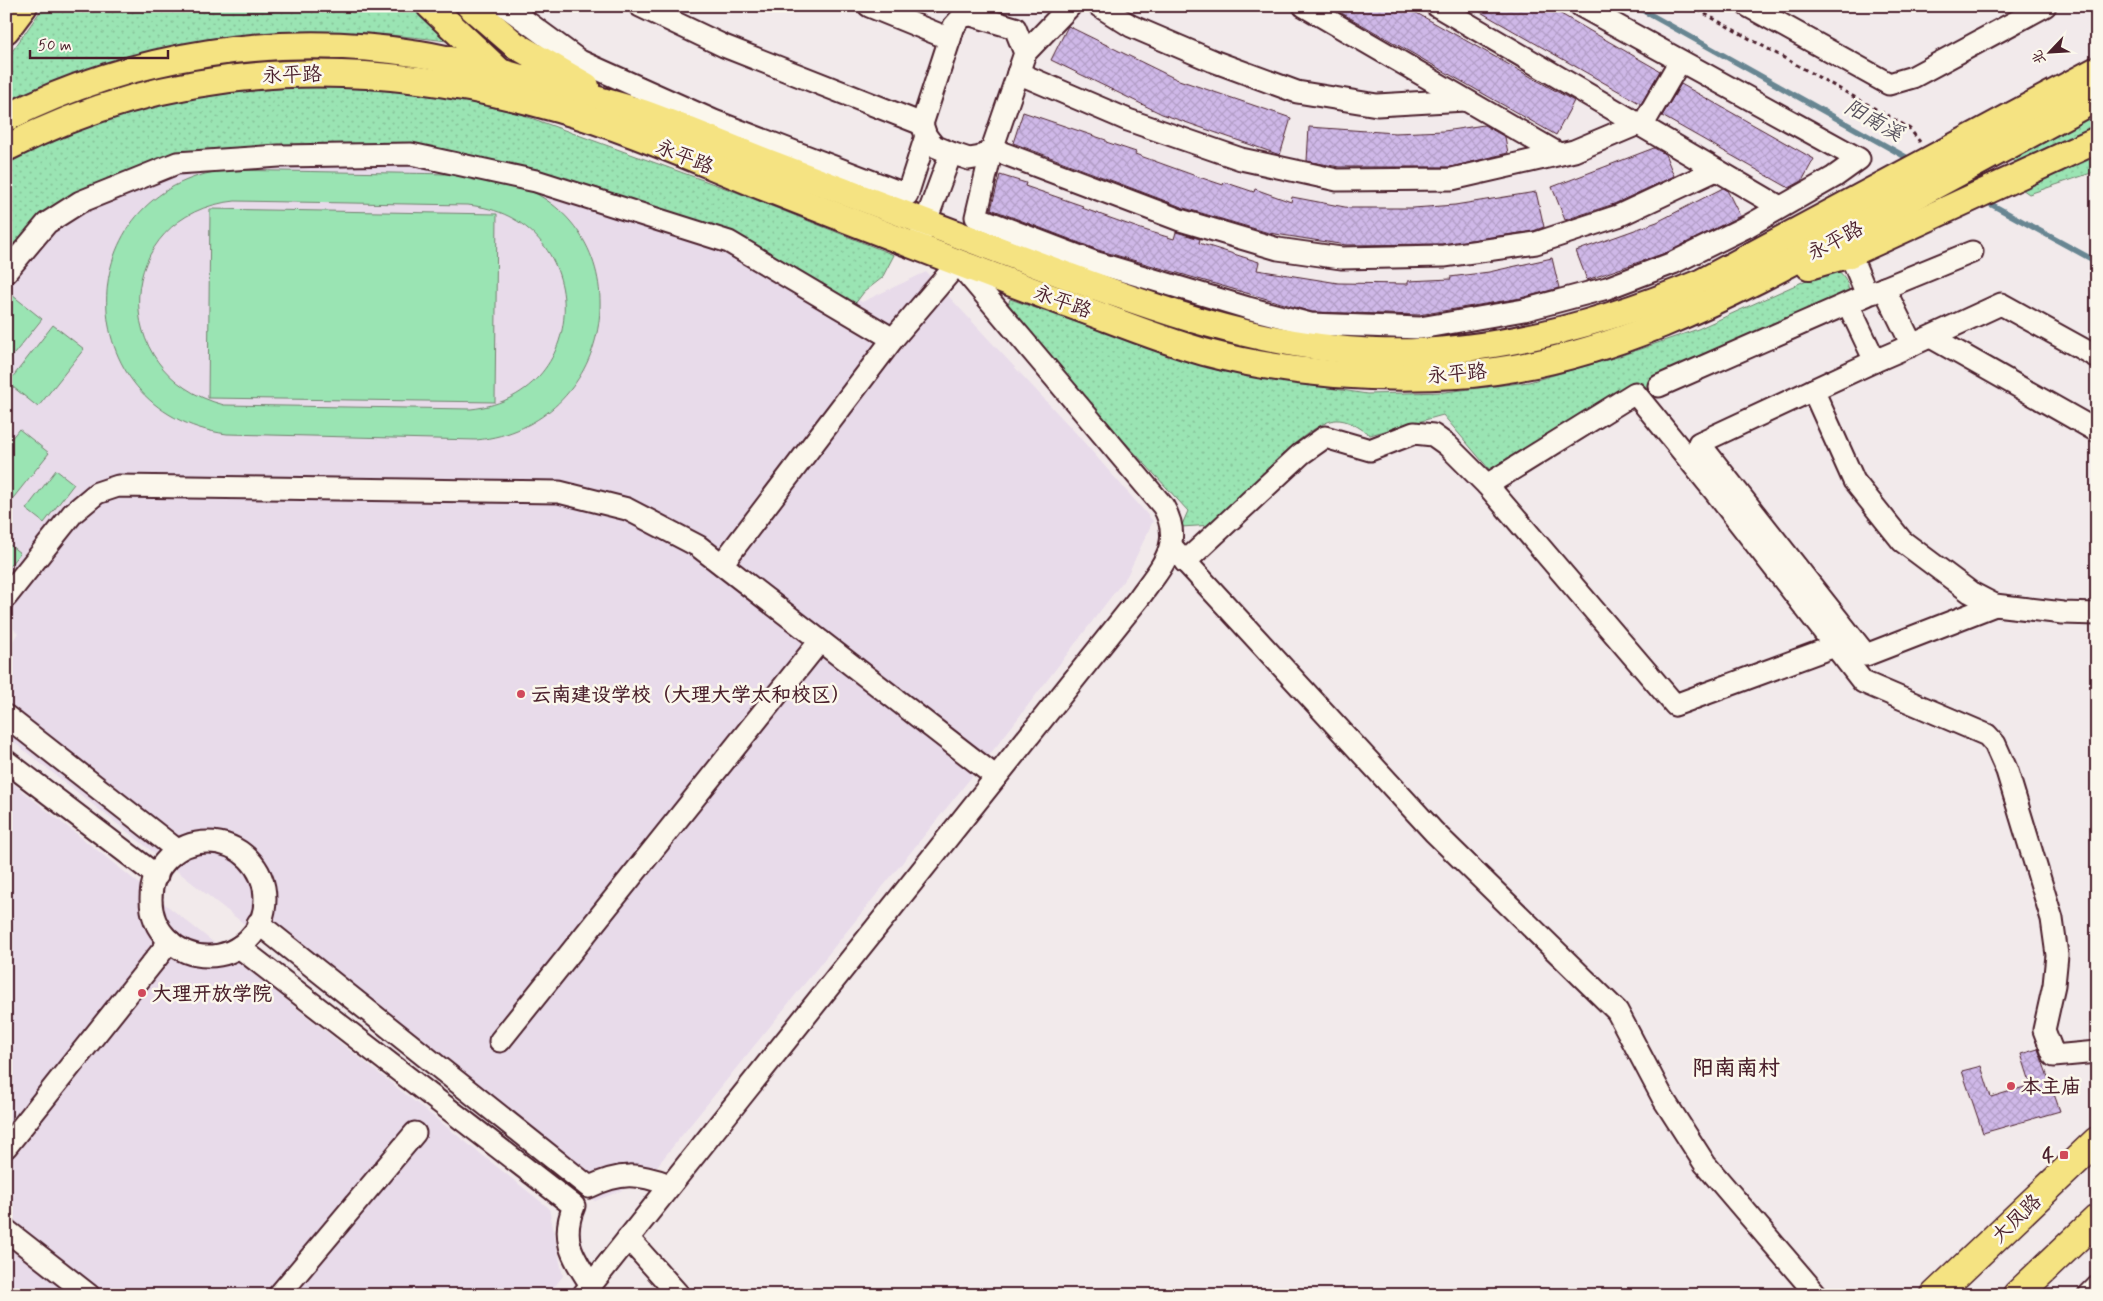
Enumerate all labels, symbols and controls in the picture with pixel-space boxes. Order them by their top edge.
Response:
scale bar [30,28,168,60]
north arrow [2026,28,2076,78]
text: 50 m [38,36,72,56]
text: 北 [2028,47,2050,67]
street label: 永平路 [262,61,324,90]
water label: 阳南溪 [1839,93,1909,149]
street label: 永平路 [652,134,718,182]
street label: 永平路 [1803,215,1869,267]
street label: 永平路 [1030,279,1096,326]
street label: 永平路 [1426,358,1489,391]
place label: 云南建设学校（大理大学太和校区） [531,682,851,709]
marker: 云南建设学校（大理大学太和校区） [515,688,527,700]
place label: 大理开放学院 [152,981,272,1008]
marker: 大理开放学院 [136,987,148,999]
district label: 阳南南村 [1692,1055,1780,1083]
place label: 本主庙 [2021,1074,2081,1101]
marker: 本主庙 [2005,1080,2017,1092]
place label: 4 [2042,1143,2054,1170]
marker: 4 [2058,1149,2070,1161]
street label: 大凤路 [1986,1188,2049,1250]

